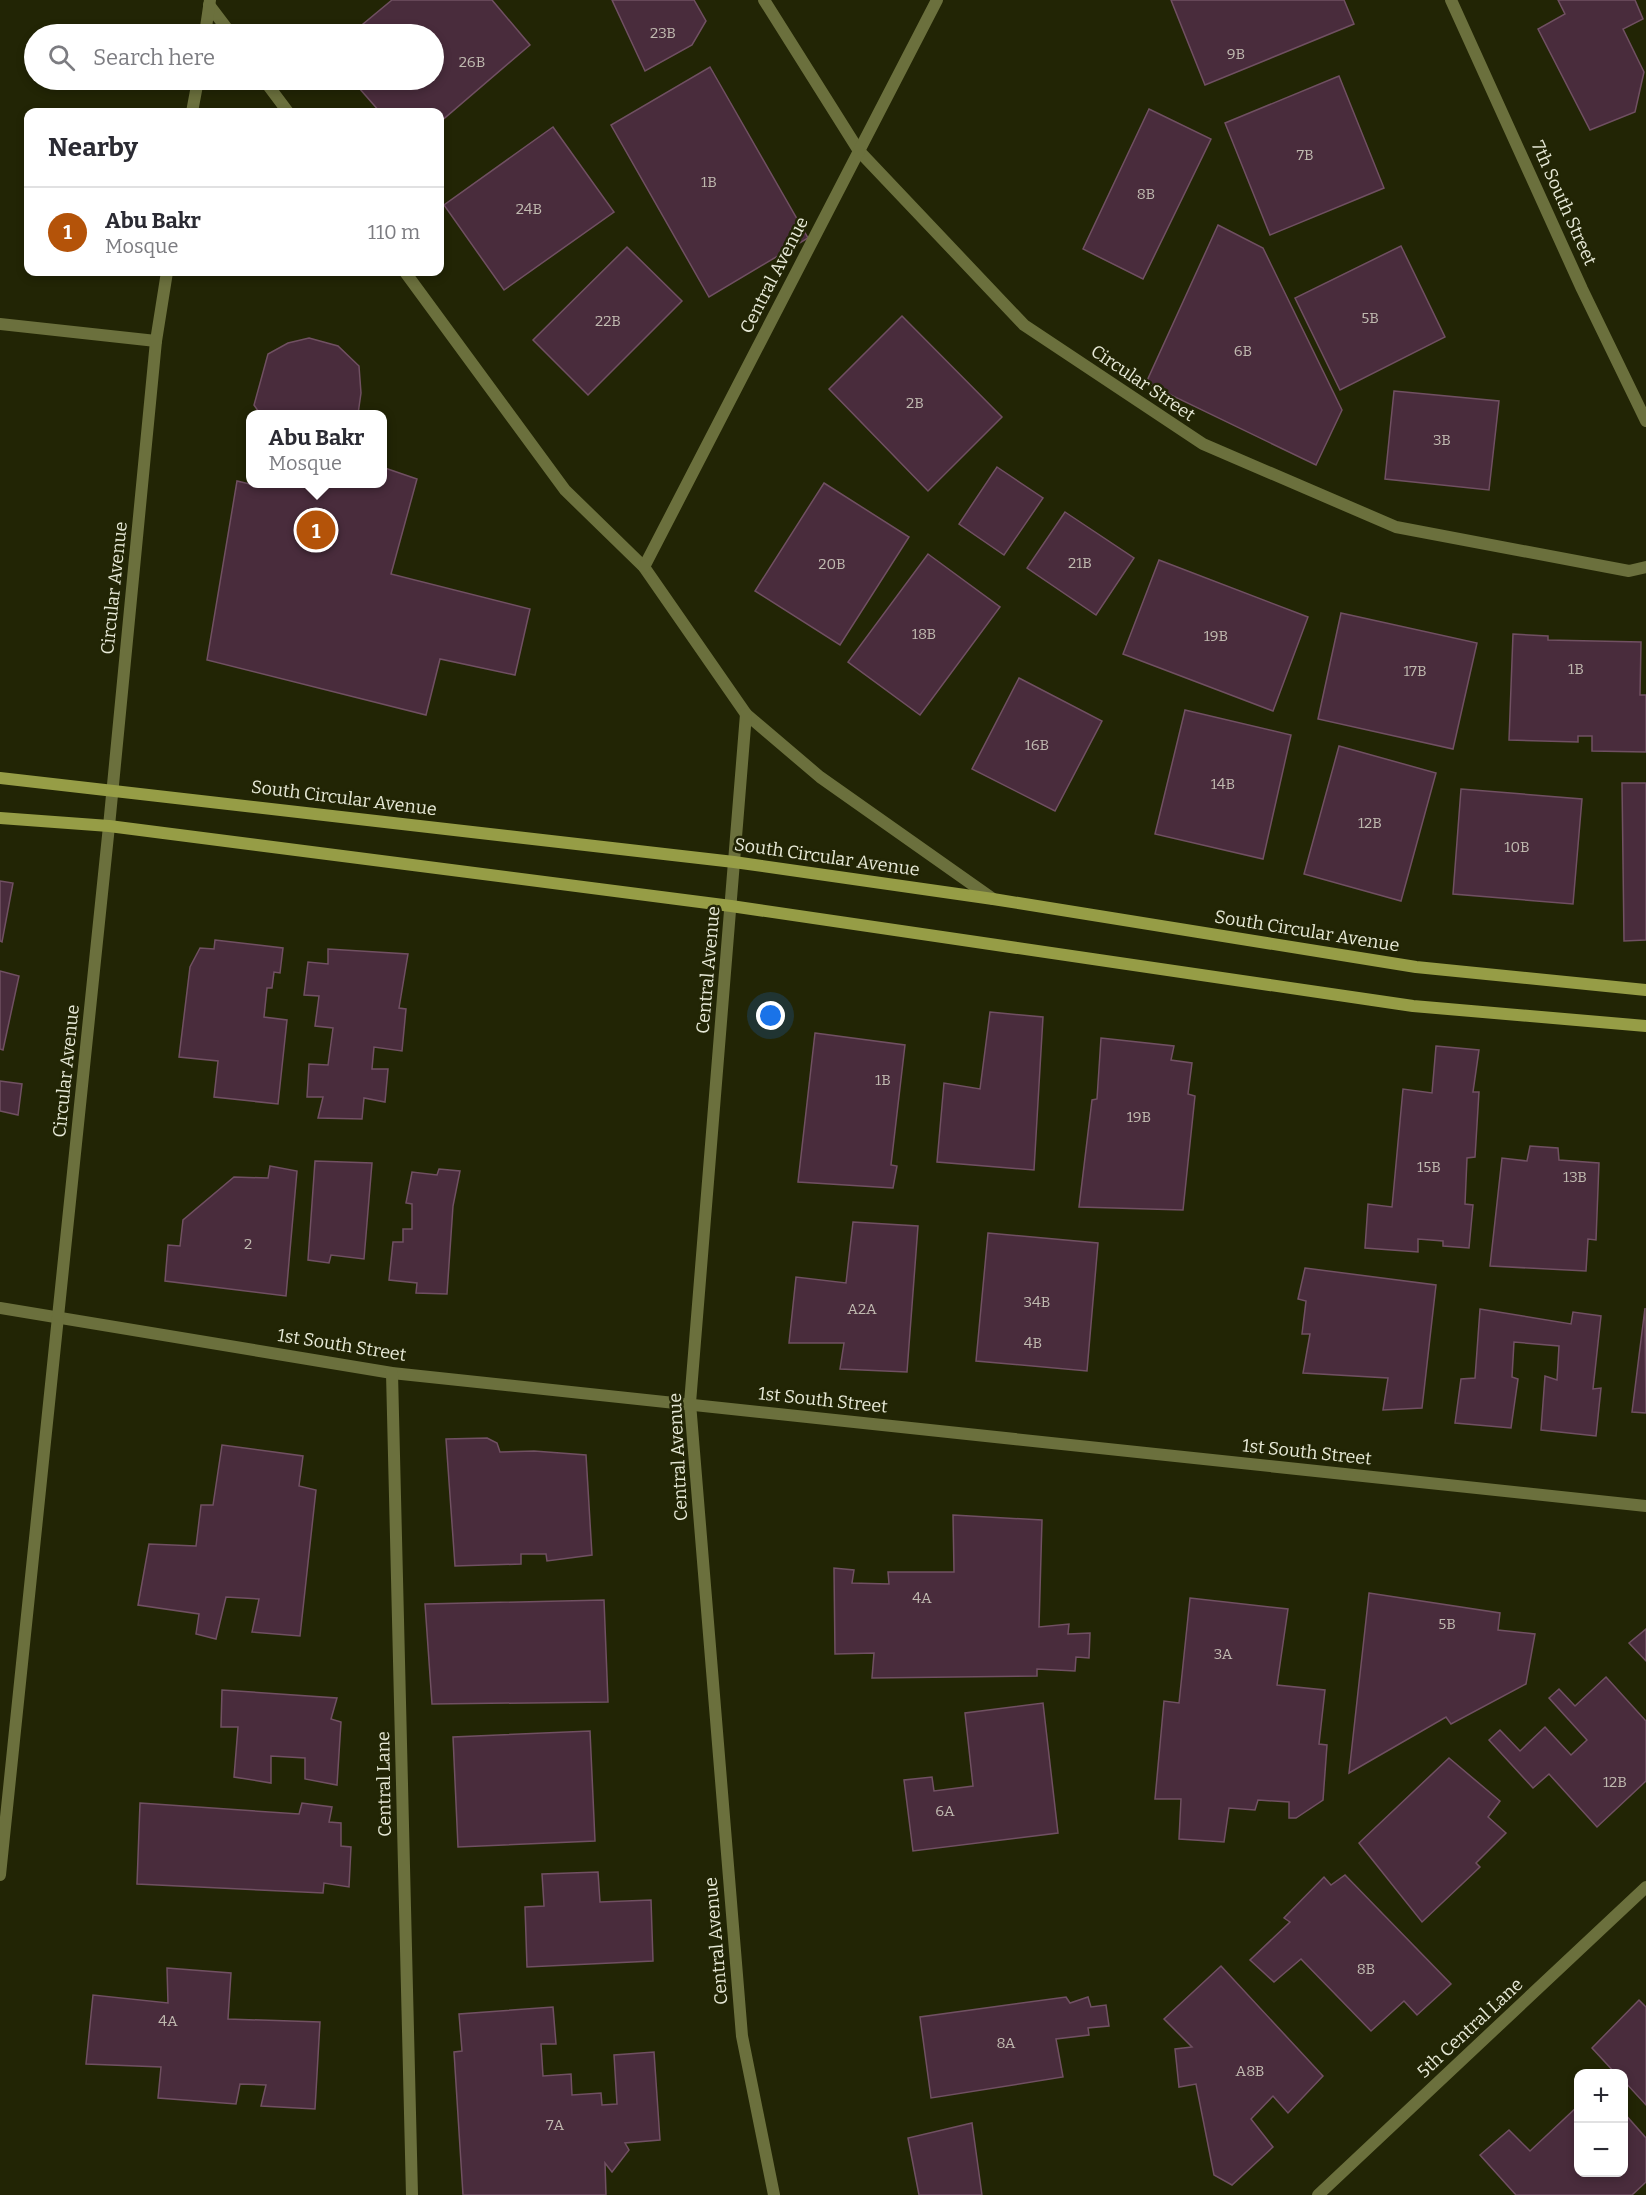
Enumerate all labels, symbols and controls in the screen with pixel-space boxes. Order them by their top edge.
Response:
search box [24,24,444,90]
house number: 23B [650,24,676,42]
icon: search [45,41,78,74]
text: Search here [93,44,215,71]
house number: 9B [1227,45,1245,63]
house number: 26B [459,53,485,71]
text: Nearby [48,132,138,163]
street label: 7th South Street [1527,137,1602,269]
house number: 7B [1296,146,1314,164]
house number: 1B [701,173,717,191]
house number: 8B [1137,185,1155,203]
house number: 24B [516,200,542,218]
text: Abu Bakr [105,207,201,234]
street label: Central Avenue [735,213,813,337]
text: 1 [63,220,72,244]
text: 110 m [368,220,420,244]
text: Mosque [105,234,178,258]
house number: 5B [1361,309,1379,327]
house number: 22B [595,312,621,330]
street label: Circular Street [1087,340,1200,426]
house number: 6B [1234,342,1252,360]
house number: 2B [906,394,924,412]
popup [246,410,387,488]
text: Abu Bakr [269,424,364,451]
house number: 3B [1433,431,1451,449]
text: Mosque [269,451,342,475]
pin: 1 [296,508,336,552]
street label: Circular Avenue [96,520,132,656]
house number: 21B [1068,554,1092,572]
house number: 20B [818,555,846,573]
house number: 18B [912,625,936,643]
house number: 19B [1204,627,1228,645]
house number: 1B [1568,660,1584,678]
house number: 17B [1403,662,1427,680]
house number: 16B [1025,736,1049,754]
house number: 14B [1211,775,1235,793]
street label: South Circular Avenue [250,776,438,820]
house number: 12B [1358,814,1382,832]
street label: South Circular Avenue [733,833,921,881]
house number: 10B [1504,838,1530,856]
street label: Central Avenue [691,905,725,1035]
street label: South Circular Avenue [1213,906,1401,956]
your location [756,1001,785,1030]
street label: Circular Avenue [48,1003,84,1139]
house number: 1B [875,1071,891,1089]
house number: 19B [1127,1108,1151,1126]
house number: 15B [1417,1158,1441,1176]
house number: 13B [1563,1168,1587,1186]
house number: 2 [244,1235,252,1253]
house number: 34B [1024,1293,1051,1311]
house number: A2A [847,1300,877,1318]
street label: 1st South Street [276,1324,408,1366]
house number: 4B [1024,1334,1042,1352]
street label: 1st South Street [757,1382,889,1418]
street label: Central Avenue [664,1392,692,1522]
street label: 1st South Street [1241,1434,1373,1470]
house number: 4A [912,1589,932,1607]
house number: 5B [1438,1615,1456,1633]
house number: 3A [1214,1645,1233,1663]
street label: Central Lane [372,1731,396,1837]
house number: 12B [1603,1773,1627,1791]
house number: 6A [935,1802,955,1820]
street label: Central Avenue [699,1876,733,2006]
house number: 8B [1357,1960,1375,1978]
street label: 5th Central Lane [1413,1973,1527,2083]
house number: 4A [158,2012,178,2030]
house number: 8A [996,2034,1016,2052]
house number: A8B [1236,2062,1264,2080]
map controls [1574,2069,1628,2177]
button: + [1574,2069,1628,2123]
house number: 7A [546,2116,564,2134]
button: − [1574,2123,1628,2177]

